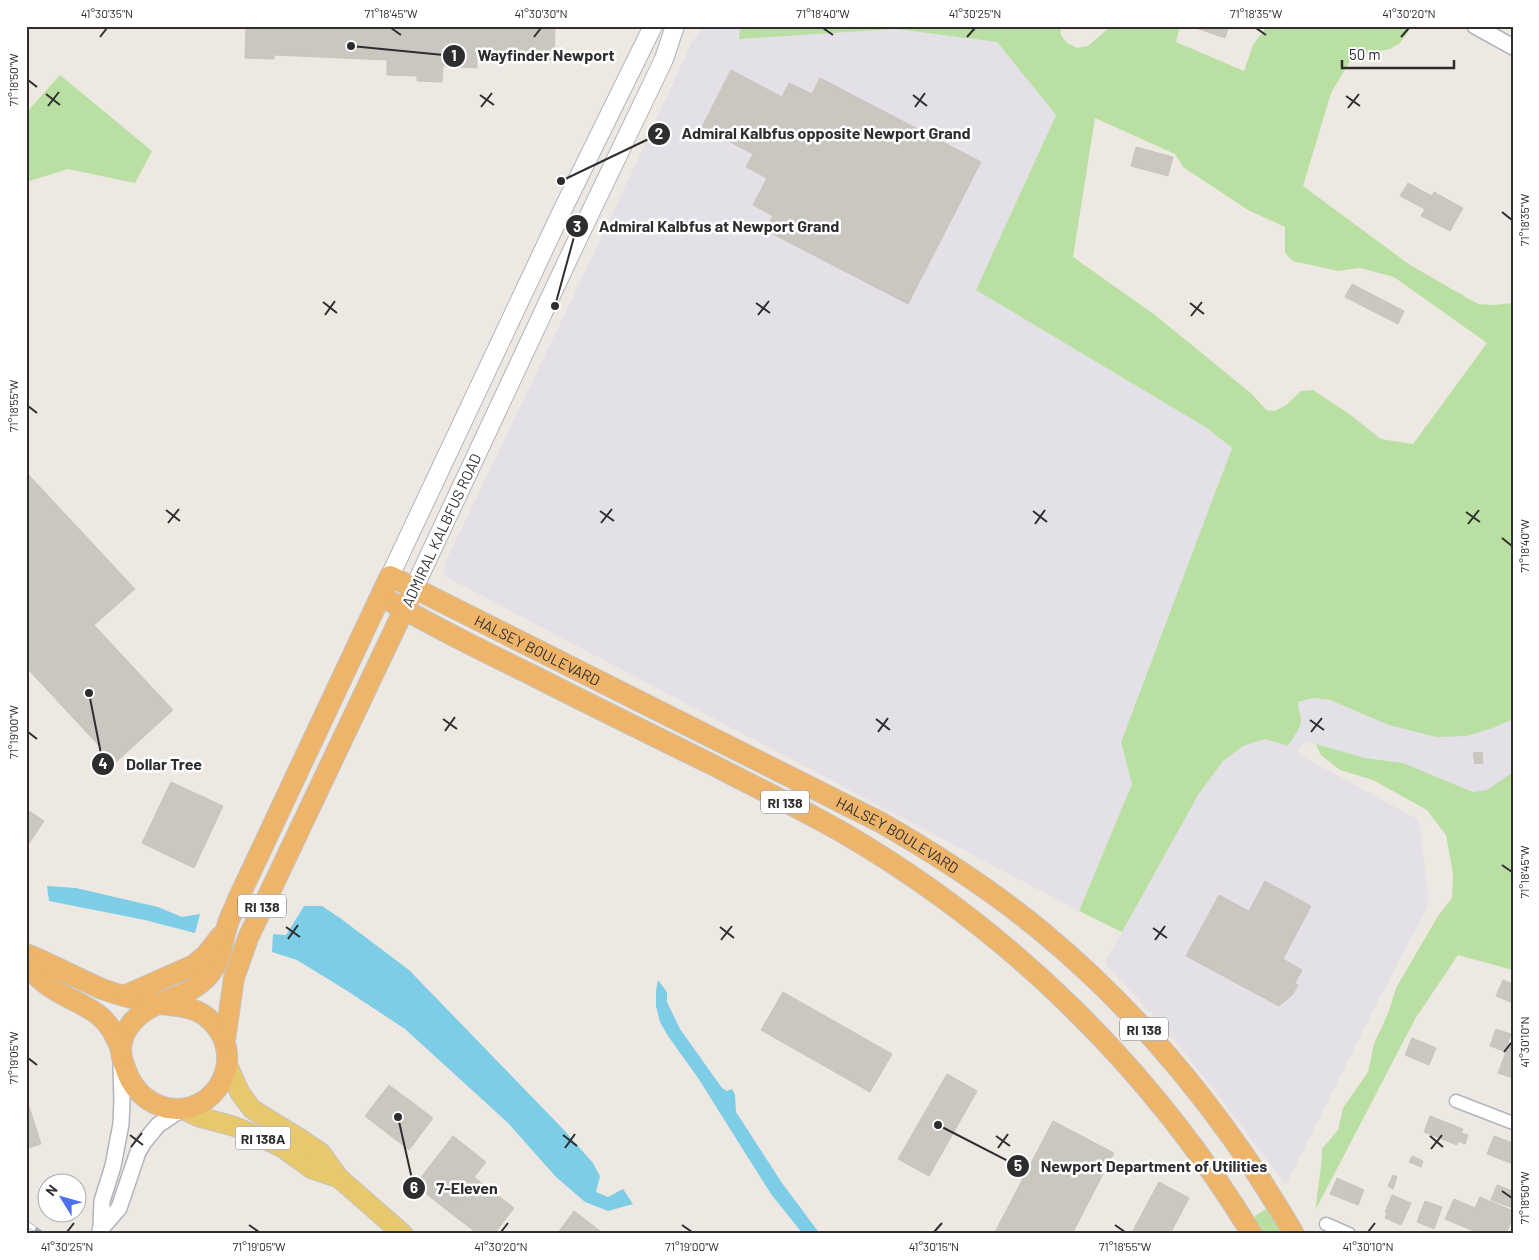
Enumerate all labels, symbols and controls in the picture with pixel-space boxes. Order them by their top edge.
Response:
text: 41°30'35"N [81,6,133,20]
text: 71°18'45"W [365,6,418,20]
text: 41°30'30"N [514,6,568,20]
text: 71°18'40"W [796,6,850,20]
text: 41°30'25"N [949,6,1001,20]
text: 71°18'35"W [1230,6,1283,20]
text: 41°30'20"N [1382,6,1436,20]
scale bar [1342,38,1454,70]
callout: Wayfinder Newport [442,40,624,71]
text: Wayfinder Newport [477,45,615,64]
text: 50 m [1349,45,1381,63]
text: 1 [451,46,457,64]
text: 71°18'50"W [6,53,20,107]
callout: Admiral Kalbfus opposite Newport Grand [647,118,981,149]
text: Admiral Kalbfus opposite Newport Grand [681,123,971,142]
text: 2 [655,124,663,142]
text: 71°18'35"W [1517,193,1531,246]
callout: Admiral Kalbfus at Newport Grand [564,211,850,242]
text: Admiral Kalbfus at Newport Grand [599,216,839,235]
text: 3 [573,217,581,235]
text: 71°18'55"W [6,379,20,432]
street label: ADMIRAL KALBFUS ROAD [398,451,484,609]
text: 71°18'40"W [1517,519,1531,573]
street label: HALSEY BOULEVARD [472,611,603,689]
text: 71°19'00"W [6,705,20,759]
callout: Dollar Tree [91,749,212,780]
text: 4 [98,754,108,772]
text: Dollar Tree [126,754,202,773]
road number: RI 138 [761,790,809,814]
street label: HALSEY BOULEVARD [834,793,962,877]
text: 71°18'45"W [1517,845,1531,898]
road number: RI 138 [238,894,286,918]
text: 41°30'10"N [1517,1016,1531,1068]
road number: RI 138 [1120,1018,1168,1040]
text: 71°19'05"W [6,1031,20,1085]
road number: RI 138A [236,1126,290,1150]
callout: Newport Department of Utilities [1006,1150,1277,1181]
text: 5 [1014,1156,1022,1174]
text: Newport Department of Utilities [1041,1156,1267,1175]
text: 71°18'50"W [1517,1171,1531,1225]
north arrow [38,1172,88,1222]
callout: 7-Eleven [401,1173,508,1204]
text: 6 [410,1178,418,1196]
text: 7-Eleven [436,1178,498,1197]
text: N [42,1181,61,1199]
text: 41°30'25"N [41,1239,93,1253]
text: 71°19'05"W [232,1239,286,1253]
text: 41°30'20"N [474,1239,528,1253]
text: 71°19'00"W [665,1239,719,1253]
text: 41°30'15"N [909,1239,959,1253]
text: 71°18'55"W [1099,1239,1152,1253]
text: 41°30'10"N [1342,1239,1394,1253]

